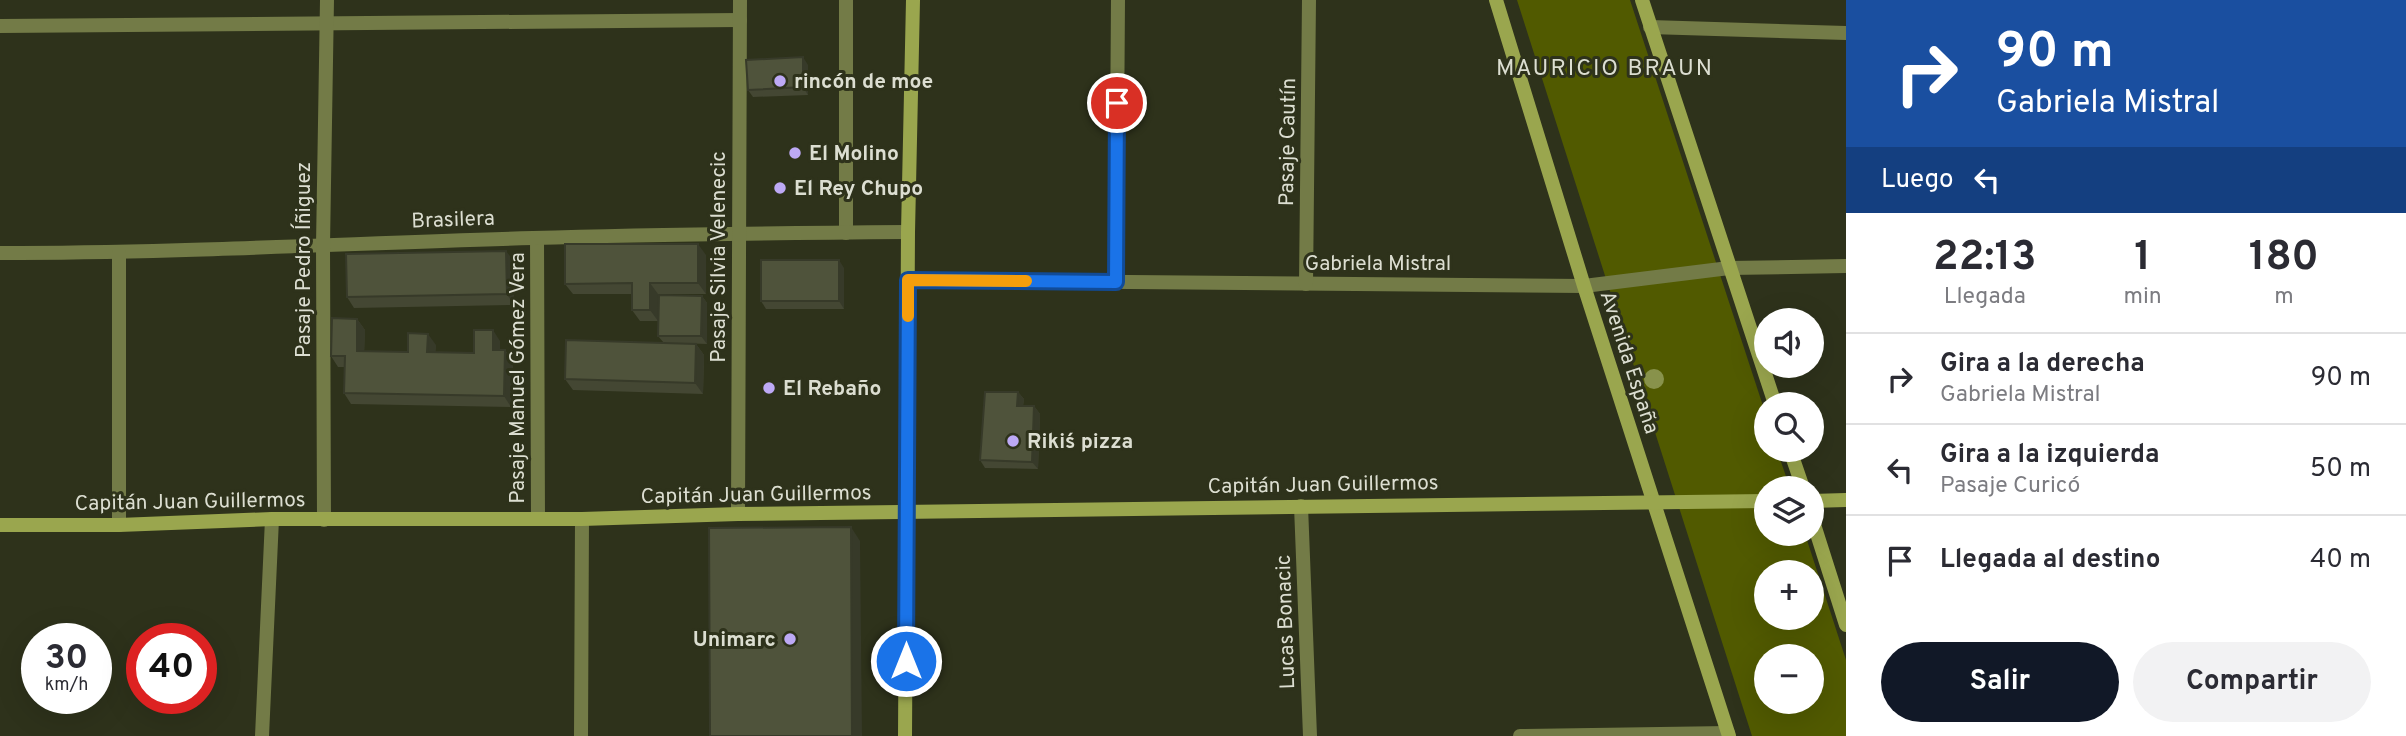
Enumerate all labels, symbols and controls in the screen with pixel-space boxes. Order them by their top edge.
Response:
text: 90 m [1996,23,2114,85]
icon: right [1881,28,1972,119]
district label: MAURICIO BRAUN [1496,55,1714,84]
place label: rincón de moe [794,69,933,96]
marker: rincón de moe [772,73,788,89]
pin [1087,73,1147,133]
street label: Pasaje Cautín [1274,78,1303,206]
icon: arrive [1098,84,1136,122]
text: Gabriela Mistral [1996,84,2219,124]
place label: El Molino [809,141,899,168]
marker: El Molino [787,145,803,161]
street label: Pasaje Silvia Velenecic [706,151,733,363]
icon: left [1968,161,2006,199]
street label: Pasaje Pedro Íñiguez [290,162,318,358]
text: Luego [1881,164,1954,197]
place label: El Rey Chupo [794,176,923,203]
marker: El Rey Chupo [772,180,788,196]
street label: Brasilera [411,206,495,235]
text: 22:13 [1933,232,2037,285]
text: 1 [2134,232,2151,285]
text: 180 [2249,232,2319,285]
street label: Gabriela Mistral [1305,251,1451,278]
street label: Pasaje Manuel Gómez Vera [505,252,532,504]
text: Llegada [1944,283,2026,312]
text: min [2124,283,2162,312]
text: m [2274,283,2294,312]
street label: Avenida España [1593,288,1664,437]
map controls [1754,308,1824,714]
button: sound [1754,308,1824,378]
text: Gira a la derecha [1940,348,2145,381]
icon: right [1881,360,1919,398]
text: 90 m [2311,362,2371,395]
place label: El Rebaño [783,376,881,403]
marker: El Rebaño [761,380,777,396]
text: Gabriela Mistral [1940,381,2101,410]
button: search [1754,392,1824,462]
place label: Riki´s pizza [1027,429,1133,456]
marker: Riki´s pizza [1005,433,1021,449]
text: Gira a la izquierda [1940,439,2159,472]
icon: left [1881,451,1919,489]
text: 50 m [2310,453,2371,486]
street label: Capitán Juan Guillermos [1207,470,1439,501]
text: Pasaje Curicó [1940,472,2080,501]
button: layers [1754,476,1824,546]
street label: Capitán Juan Guillermos [640,480,872,511]
street label: Capitán Juan Guillermos [74,487,306,518]
icon: arrive [1881,542,1919,580]
text: Llegada al destino [1940,544,2160,577]
text: 40 m [2310,544,2371,577]
street label: Lucas Bonacic [1271,554,1302,690]
button: + [1754,560,1824,630]
speed limit sign: 40 [126,623,217,714]
position arrow [869,624,943,698]
place label: Unimarc [693,627,776,654]
marker: Unimarc [782,631,798,647]
text: 30 [45,637,88,681]
button: Salir [1881,642,2119,722]
button: Compartir [2133,642,2371,722]
button: − [1754,644,1824,714]
text: km/h [45,674,88,697]

